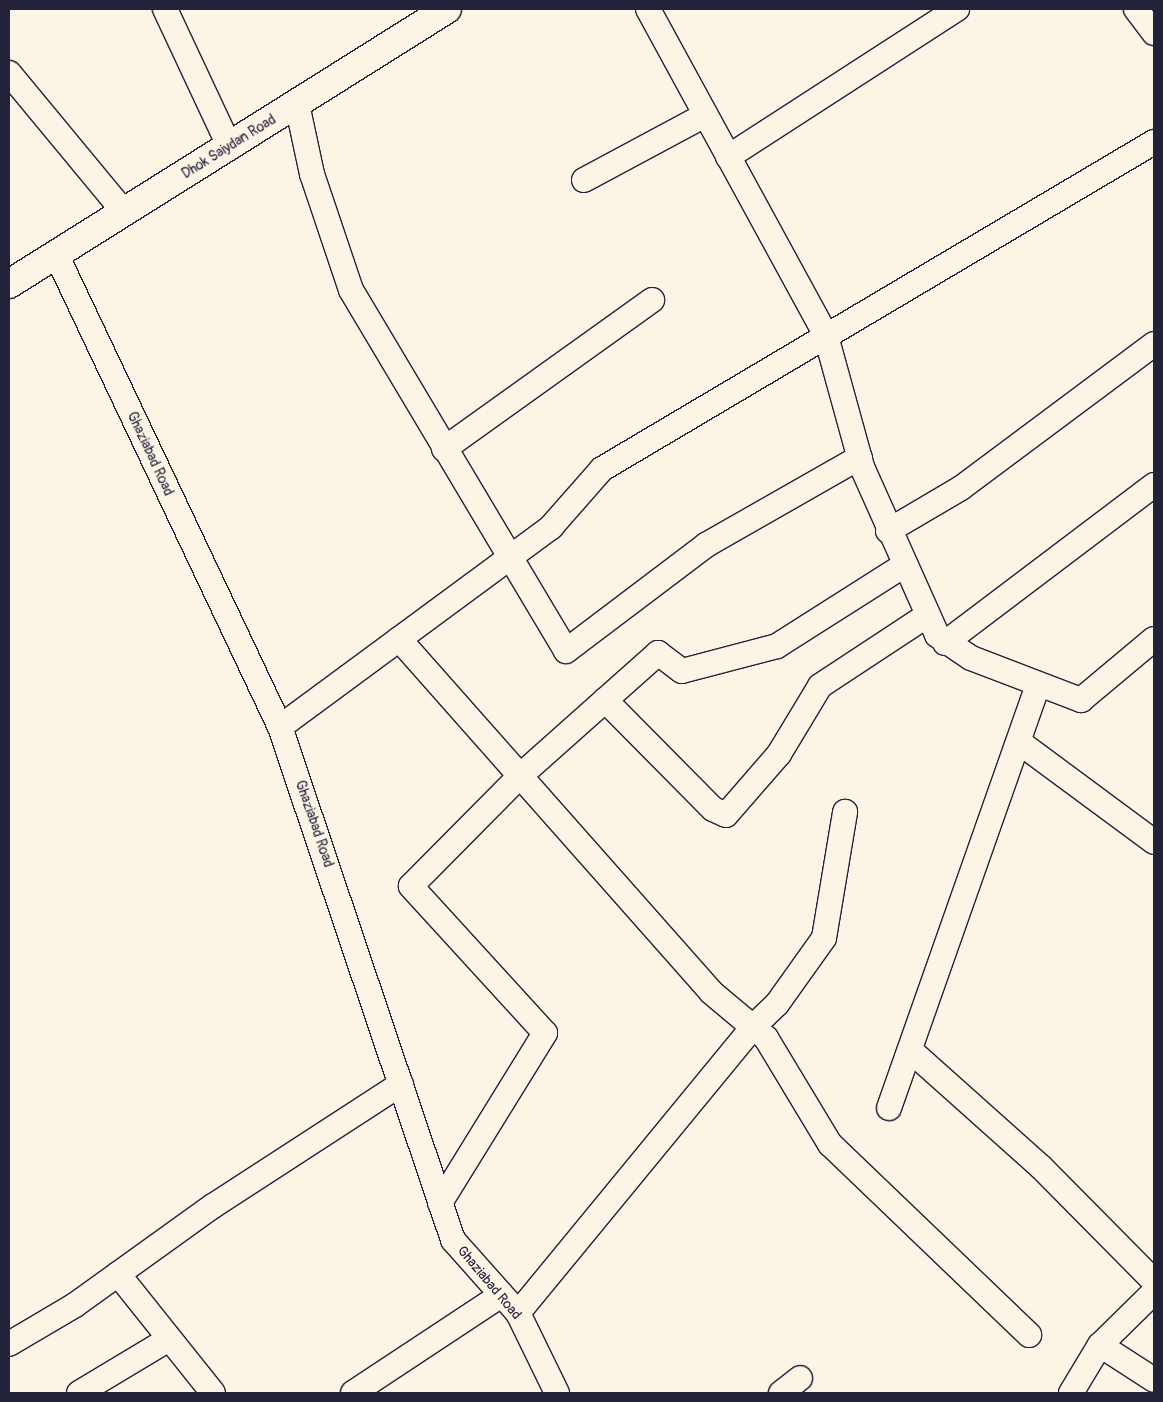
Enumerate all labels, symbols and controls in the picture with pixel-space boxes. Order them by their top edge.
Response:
street label: Dhok Saiydan Road [179,111,279,183]
street label: Ghaziabad Road [123,409,177,499]
street label: Ghaziabad Road [291,778,337,870]
street label: Ghaziabad Road [453,1243,525,1323]

